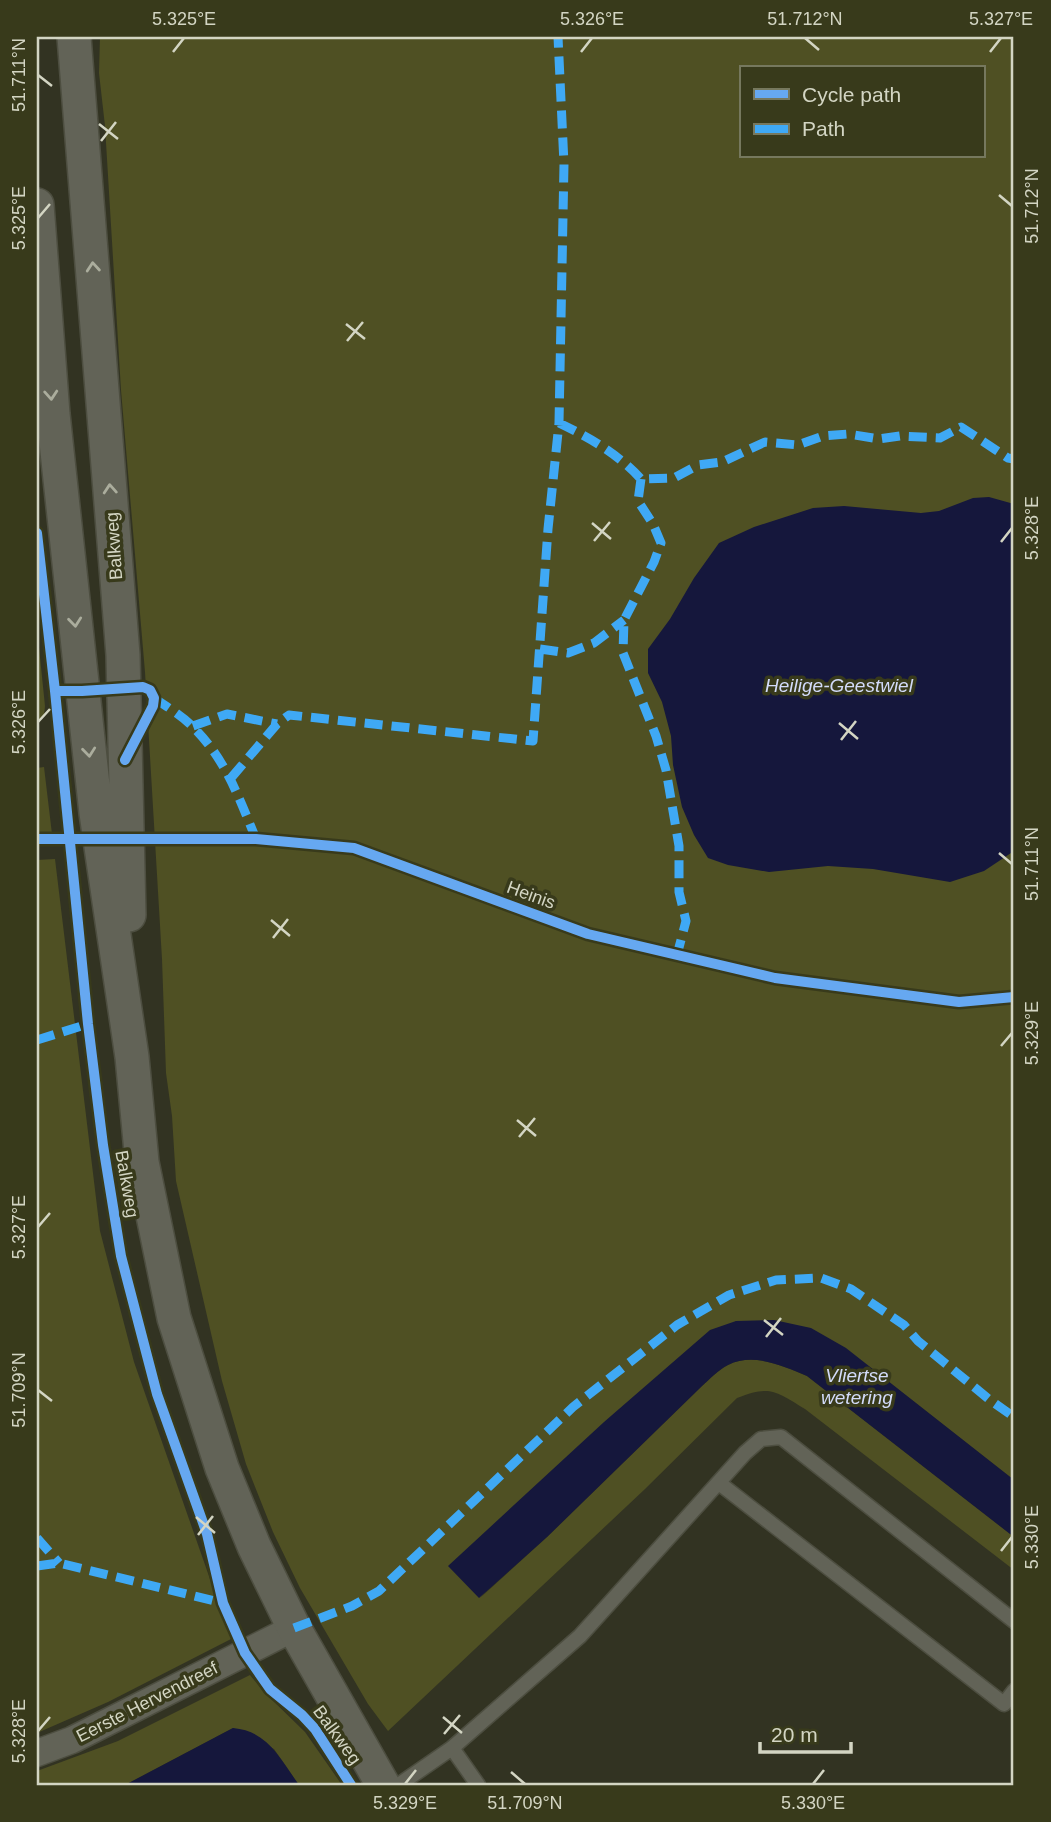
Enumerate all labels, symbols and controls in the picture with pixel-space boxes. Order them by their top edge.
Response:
text: 5.325°E [152,9,216,29]
text: 5.326°E [560,9,624,29]
text: 51.712°N [767,9,843,29]
text: 5.327°E [969,9,1033,29]
text: 51.711°N [9,38,29,112]
legend [740,66,984,158]
text: Cycle path [802,83,901,106]
text: Path [802,117,845,140]
text: 51.712°N [1022,168,1042,244]
text: 5.325°E [9,186,29,250]
one-way arrow [86,261,101,272]
one-way arrow [43,390,58,401]
one-way arrow [103,483,118,494]
text: 5.328°E [1022,496,1042,560]
street label: Balkweg [102,511,126,581]
one-way arrow [67,617,82,628]
water label: Heilige-Geestwiel [765,675,914,696]
text: 5.326°E [9,690,29,754]
one-way arrow [81,747,96,758]
text: 51.711°N [1022,827,1042,901]
street label: Heinis [504,877,558,913]
text: 5.329°E [1022,1001,1042,1065]
street label: Balkweg [111,1149,143,1219]
text: 5.327°E [9,1195,29,1259]
text: 51.709°N [9,1352,29,1428]
water label: Vliertse wetering [821,1365,893,1408]
text: 5.330°E [1022,1505,1042,1569]
street label: Eerste Hervendreef [73,1657,222,1746]
text: 5.328°E [9,1699,29,1763]
street label: Balkweg [309,1702,365,1768]
scale bar [760,1710,852,1754]
text: 20 m [771,1723,818,1746]
text: 5.329°E [373,1793,437,1813]
text: 51.709°N [487,1793,563,1813]
text: 5.330°E [781,1793,845,1813]

